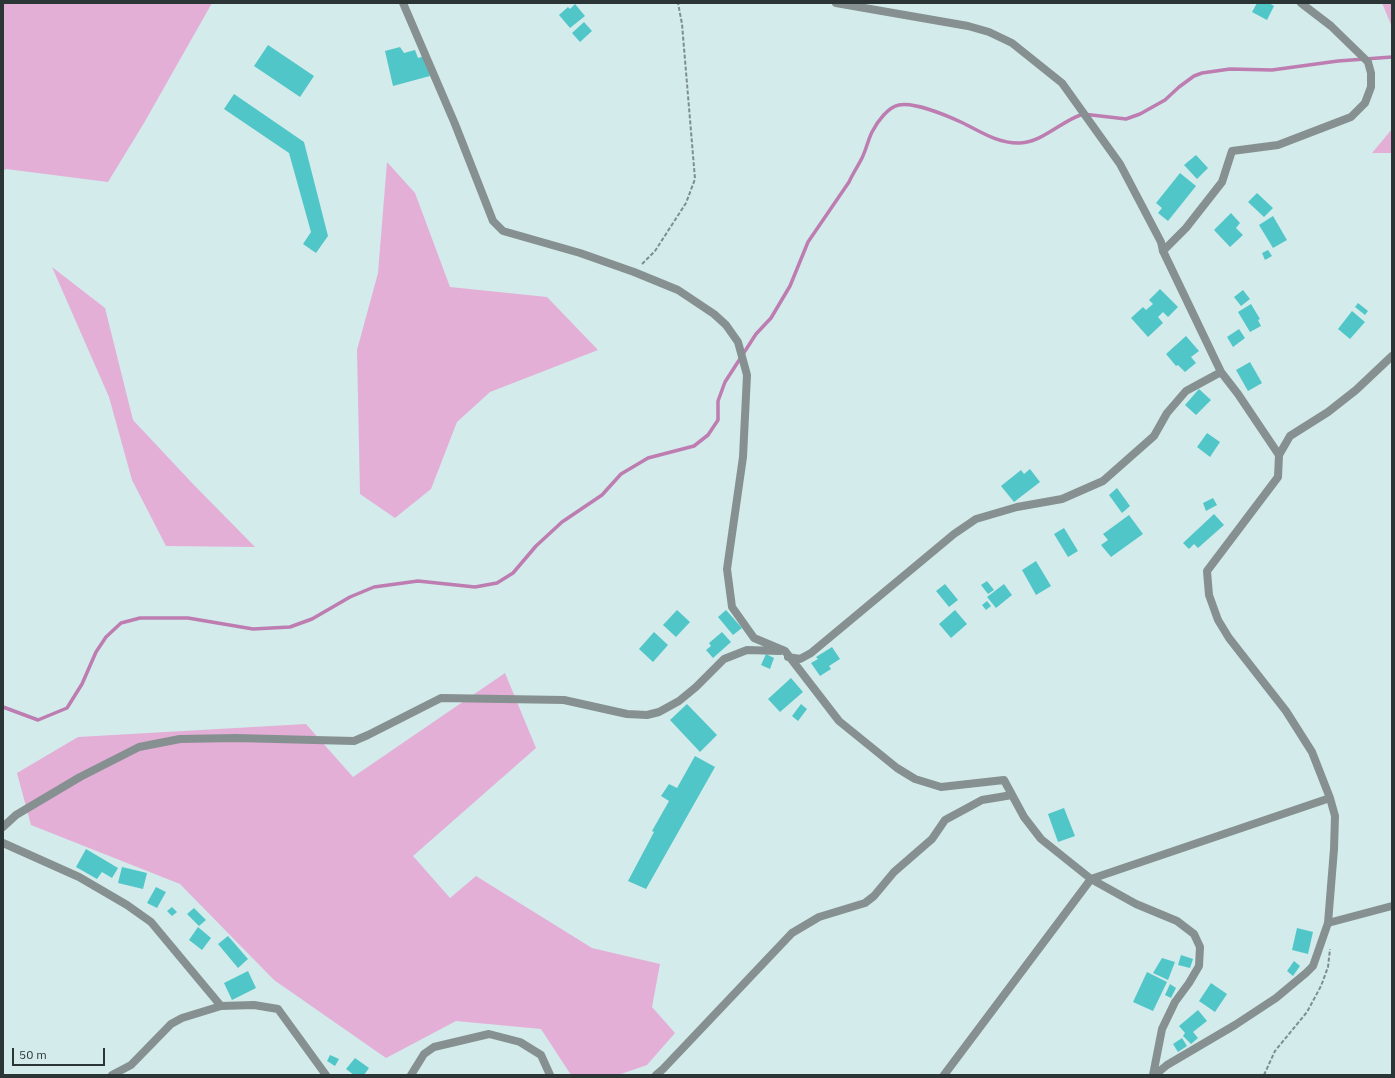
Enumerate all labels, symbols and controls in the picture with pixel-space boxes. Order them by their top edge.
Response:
scale bar [14,1040,107,1066]
text: 50 m [19,1047,47,1062]

